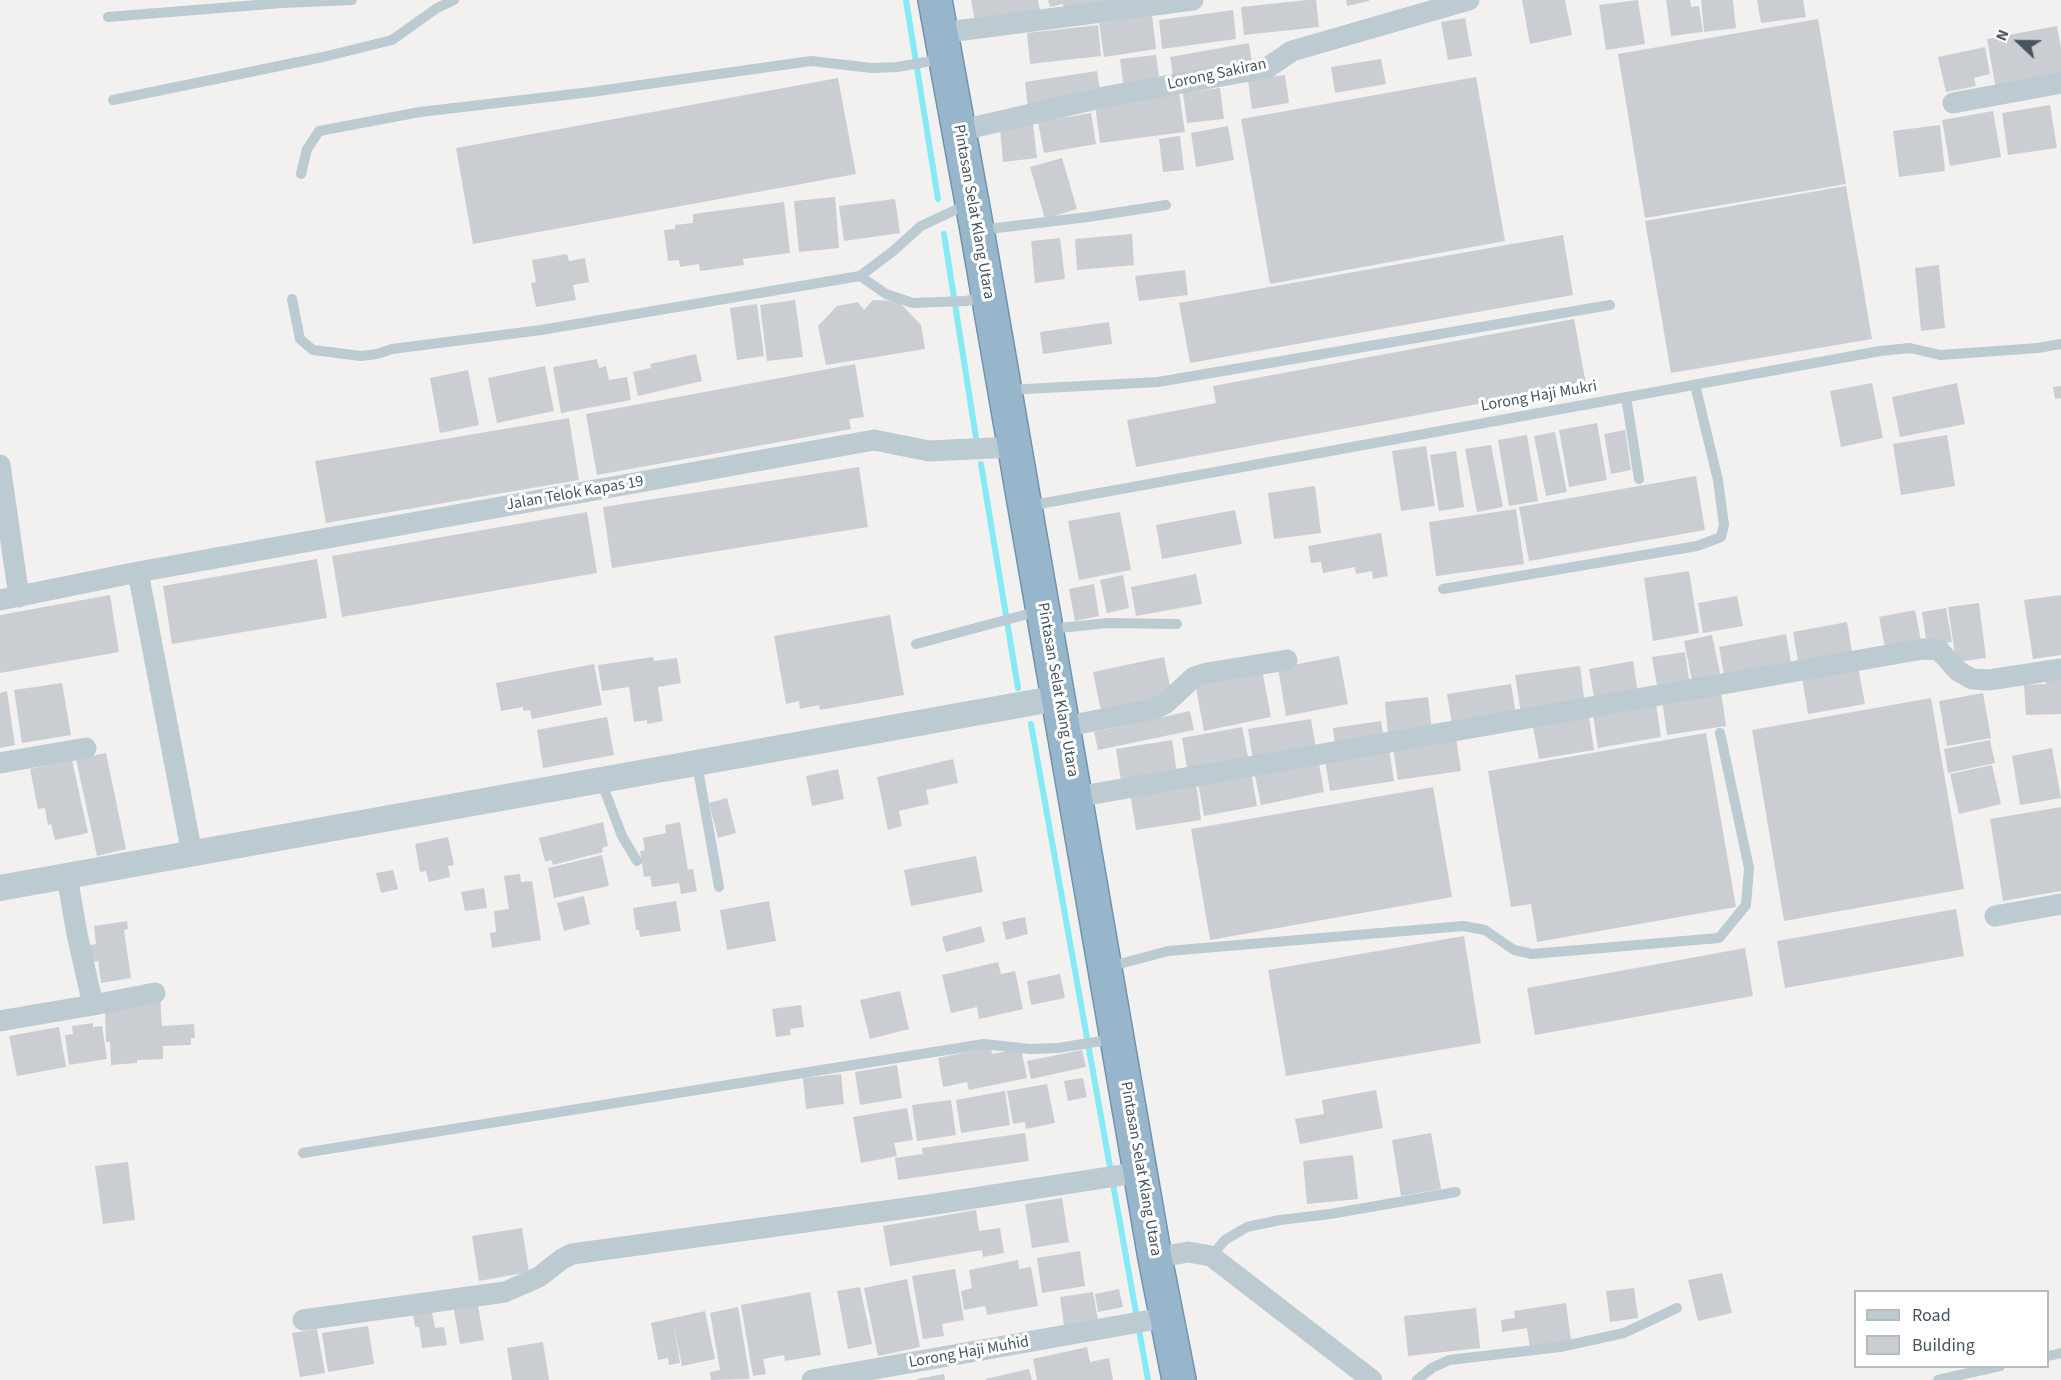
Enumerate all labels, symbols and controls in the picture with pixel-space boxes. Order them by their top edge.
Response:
north arrow [1989,12,2049,72]
text: N [1990,26,2014,44]
street label: Lorong Sakiran [1166,55,1268,95]
street label: Pintasan Selat Klang Utara [948,123,998,301]
street label: Lorong Haji Mukri [1479,377,1599,417]
street label: Jalan Telok Kapas 19 [505,472,645,516]
street label: Pintasan Selat Klang Utara [1032,601,1082,779]
street label: Pintasan Selat Klang Utara [1115,1080,1165,1258]
legend [1854,1290,2049,1368]
text: Road [1912,1303,1951,1328]
street label: Lorong Haji Muhid [907,1333,1031,1373]
text: Building [1912,1333,1975,1358]

